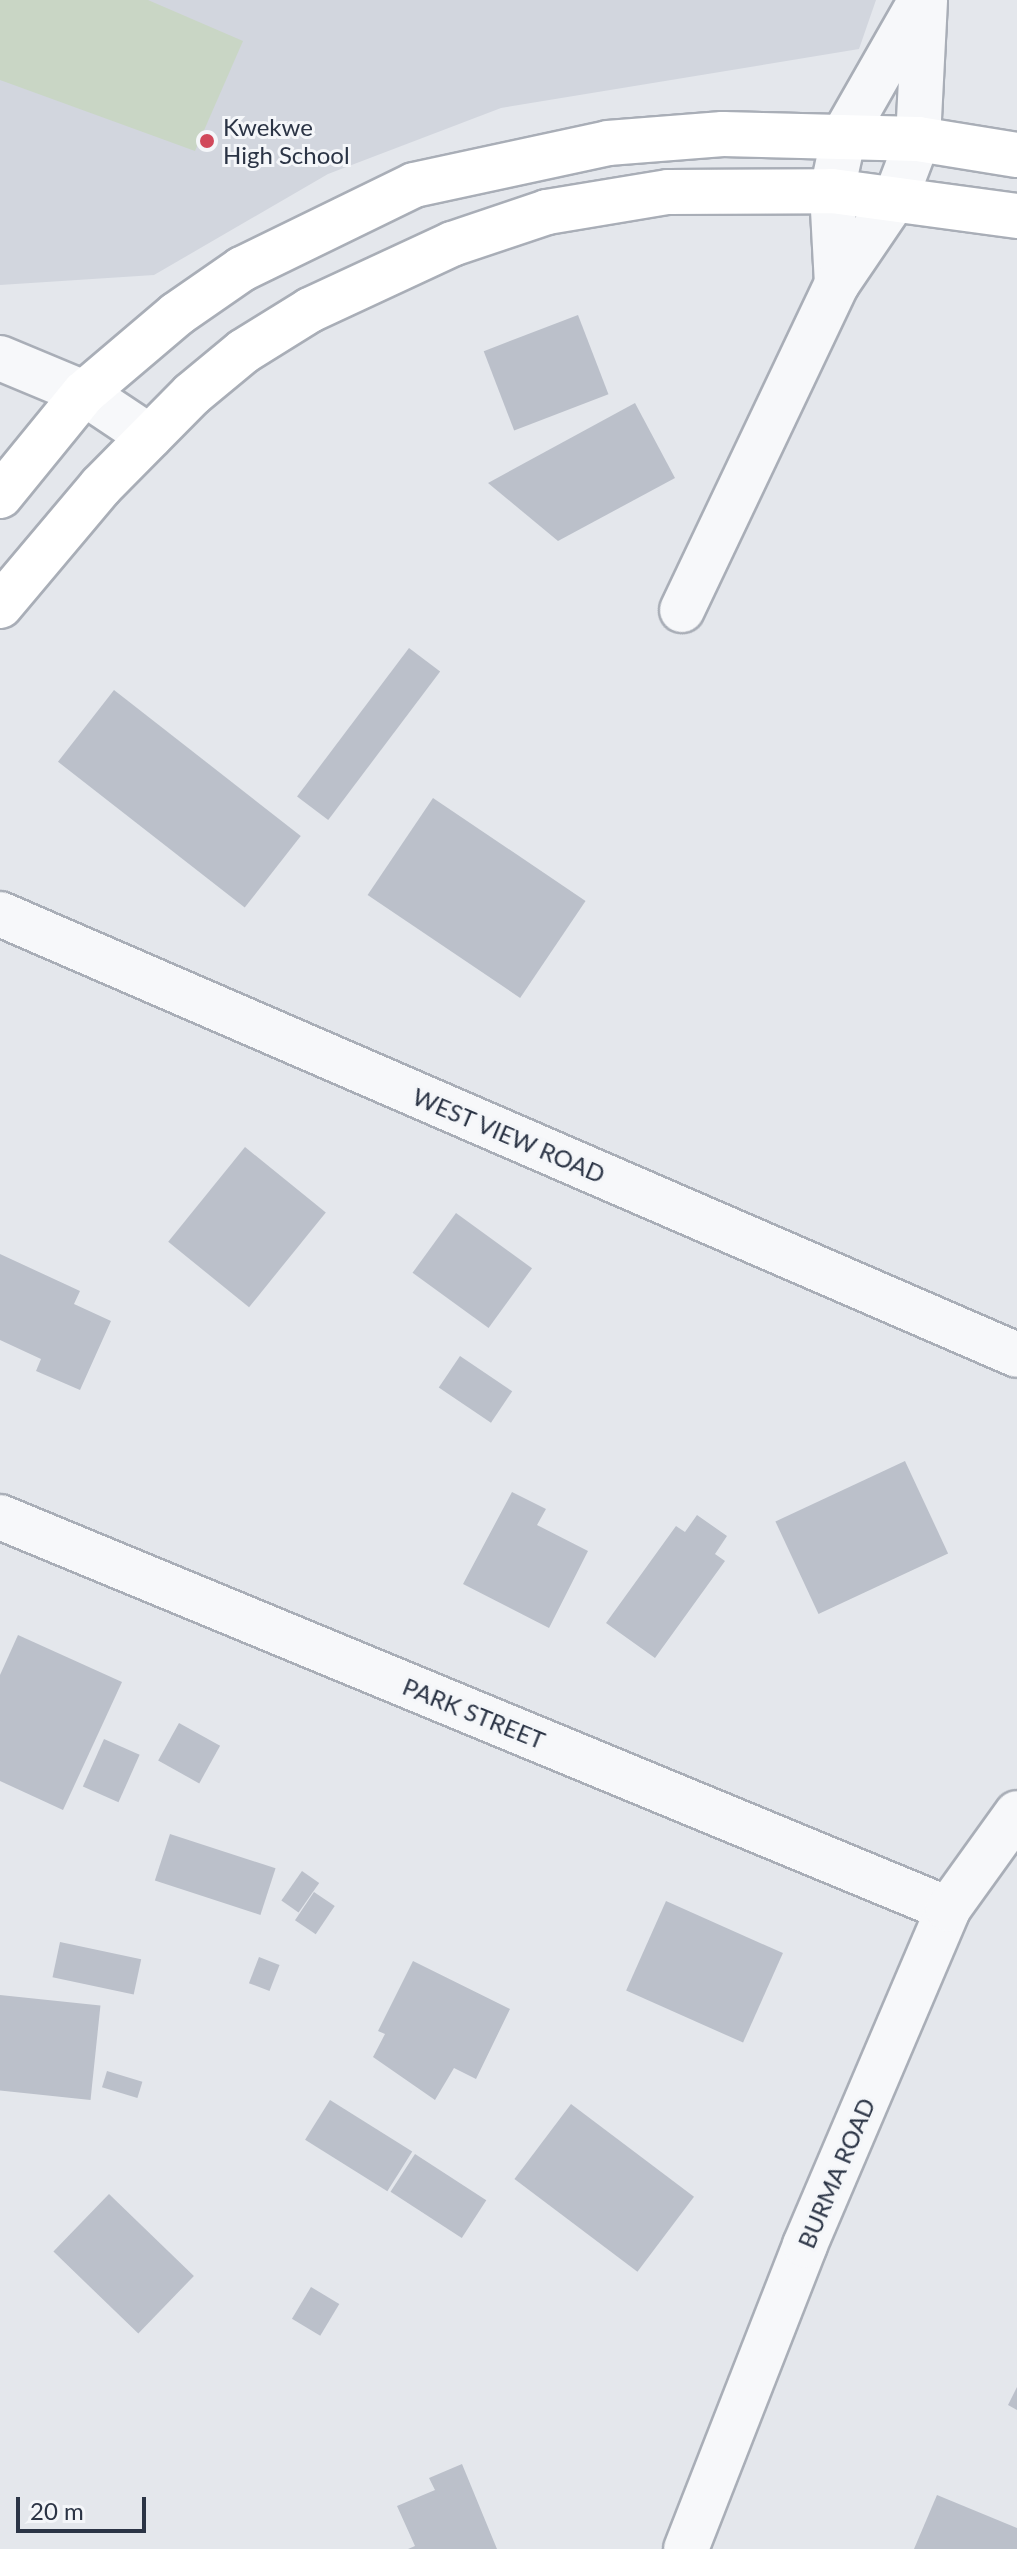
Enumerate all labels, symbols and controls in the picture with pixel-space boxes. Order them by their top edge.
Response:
place label: Kwekwe High School [223,113,350,169]
marker: Kwekwe High School [198,132,216,150]
street label: WEST VIEW ROAD [408,1081,610,1189]
street label: PARK STREET [399,1671,549,1755]
street label: BURMA ROAD [791,2093,881,2253]
scale bar [20,2481,150,2531]
text: 20 m [30,2496,84,2525]

